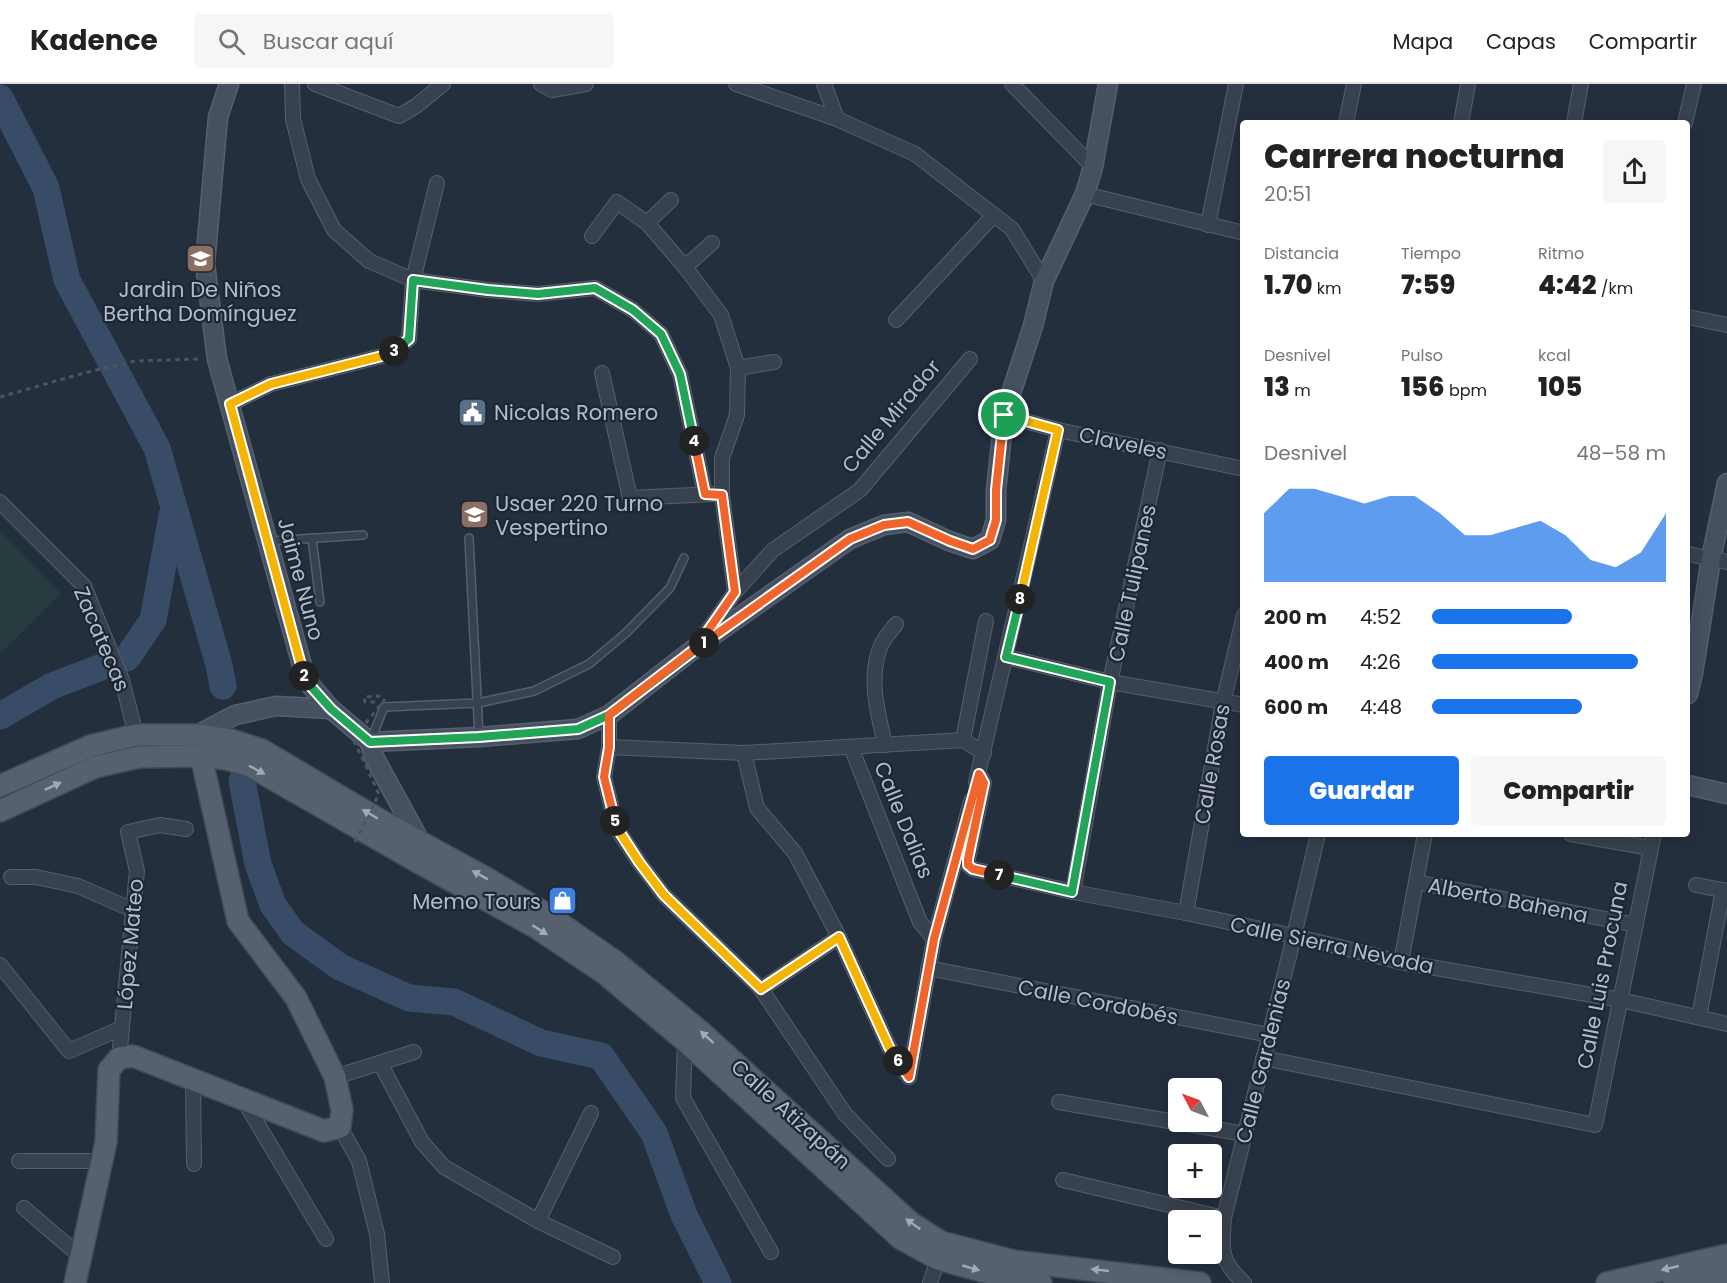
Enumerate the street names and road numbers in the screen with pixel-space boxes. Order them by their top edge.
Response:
street label: Calle Mirador [835,353,947,479]
street label: Claveles [1076,420,1170,466]
street label: Calle Tulipanes [1101,502,1163,664]
street label: Jaime Nuno [271,514,331,644]
street label: Zacatecas [67,582,137,696]
street label: Calle Rosas [1187,702,1237,826]
street label: Calle Dalias [867,757,941,883]
street label: Alberto Bahena [1426,870,1590,930]
street label: López Mateo [110,877,150,1011]
street label: Calle Luis Procuna [1570,879,1634,1071]
street label: Calle Sierra Nevada [1227,909,1437,981]
street label: Calle Cordobés [1015,972,1181,1032]
street label: Calle Gardenias [1229,976,1297,1146]
street label: Calle Atizapán [725,1052,857,1176]

